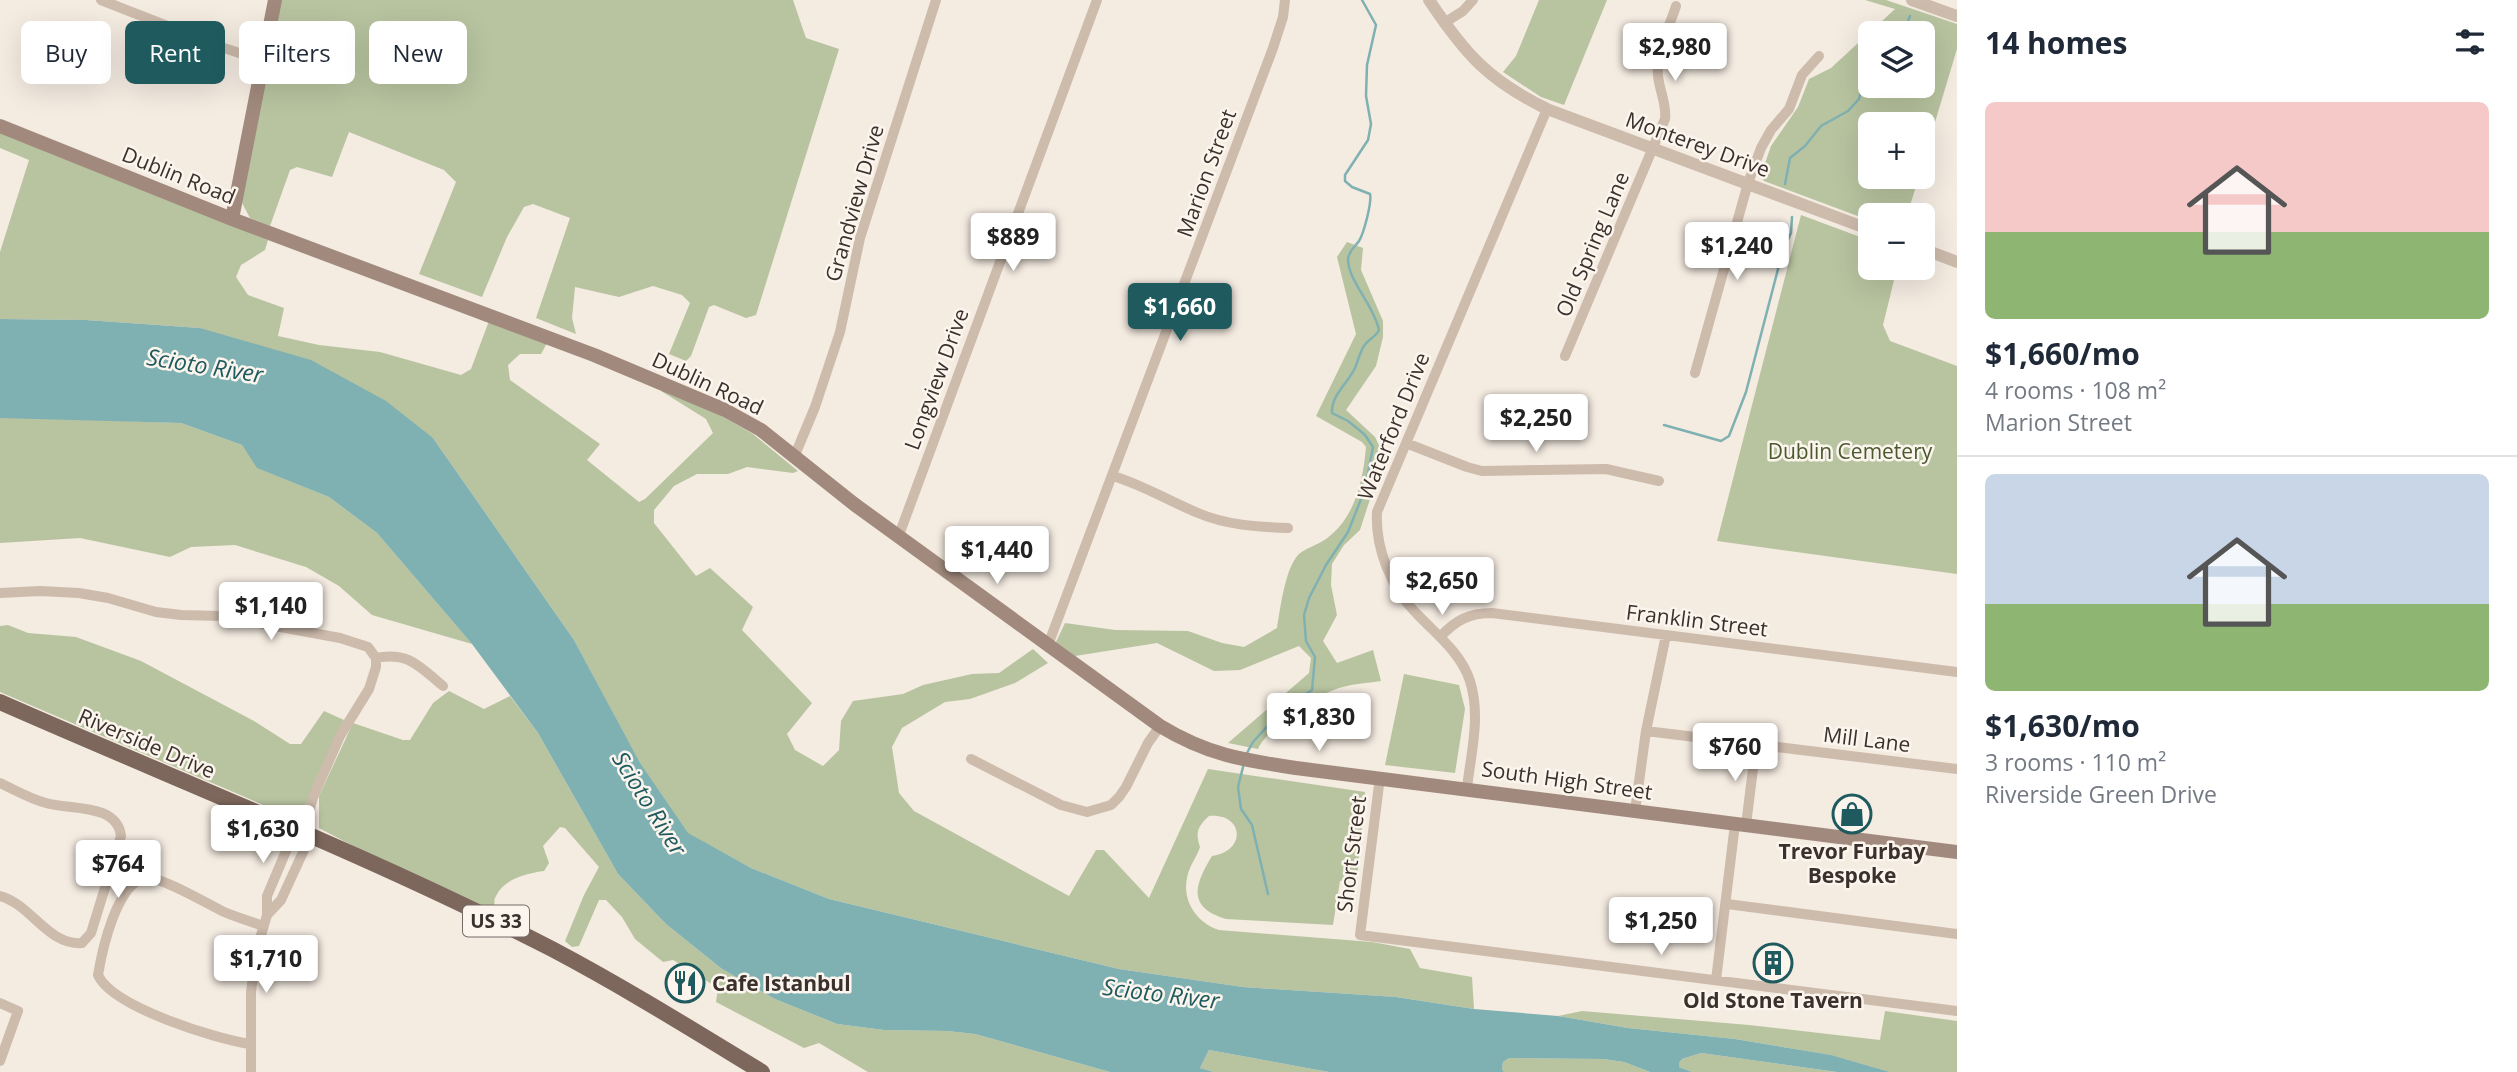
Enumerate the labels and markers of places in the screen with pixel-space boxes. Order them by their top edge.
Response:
pin: $2,980 [1618,24,1732,83]
pin: $889 [972,214,1054,273]
pin: $1,240 [1680,222,1794,282]
pin: $1,660 [1123,284,1237,343]
pin: $2,250 [1479,394,1593,454]
pin: $1,440 [940,526,1054,586]
pin: $2,650 [1385,558,1499,617]
pin: $1,140 [214,582,328,642]
pin: $1,830 [1262,694,1376,753]
pin: $760 [1694,724,1776,783]
shop icon: Trevor Furbay Bespoke [1831,793,1873,835]
pin: $1,630 [206,806,320,865]
place label: Trevor Furbay Bespoke [1779,837,1925,889]
pin: $764 [77,841,159,900]
pin: $1,250 [1604,898,1718,957]
pin: $1,710 [209,936,323,995]
building icon: Old Stone Tavern [1752,942,1794,984]
restaurant icon: Cafe Istanbul [664,962,706,1004]
place label: Cafe Istanbul [712,969,851,997]
place label: Old Stone Tavern [1683,986,1863,1014]

